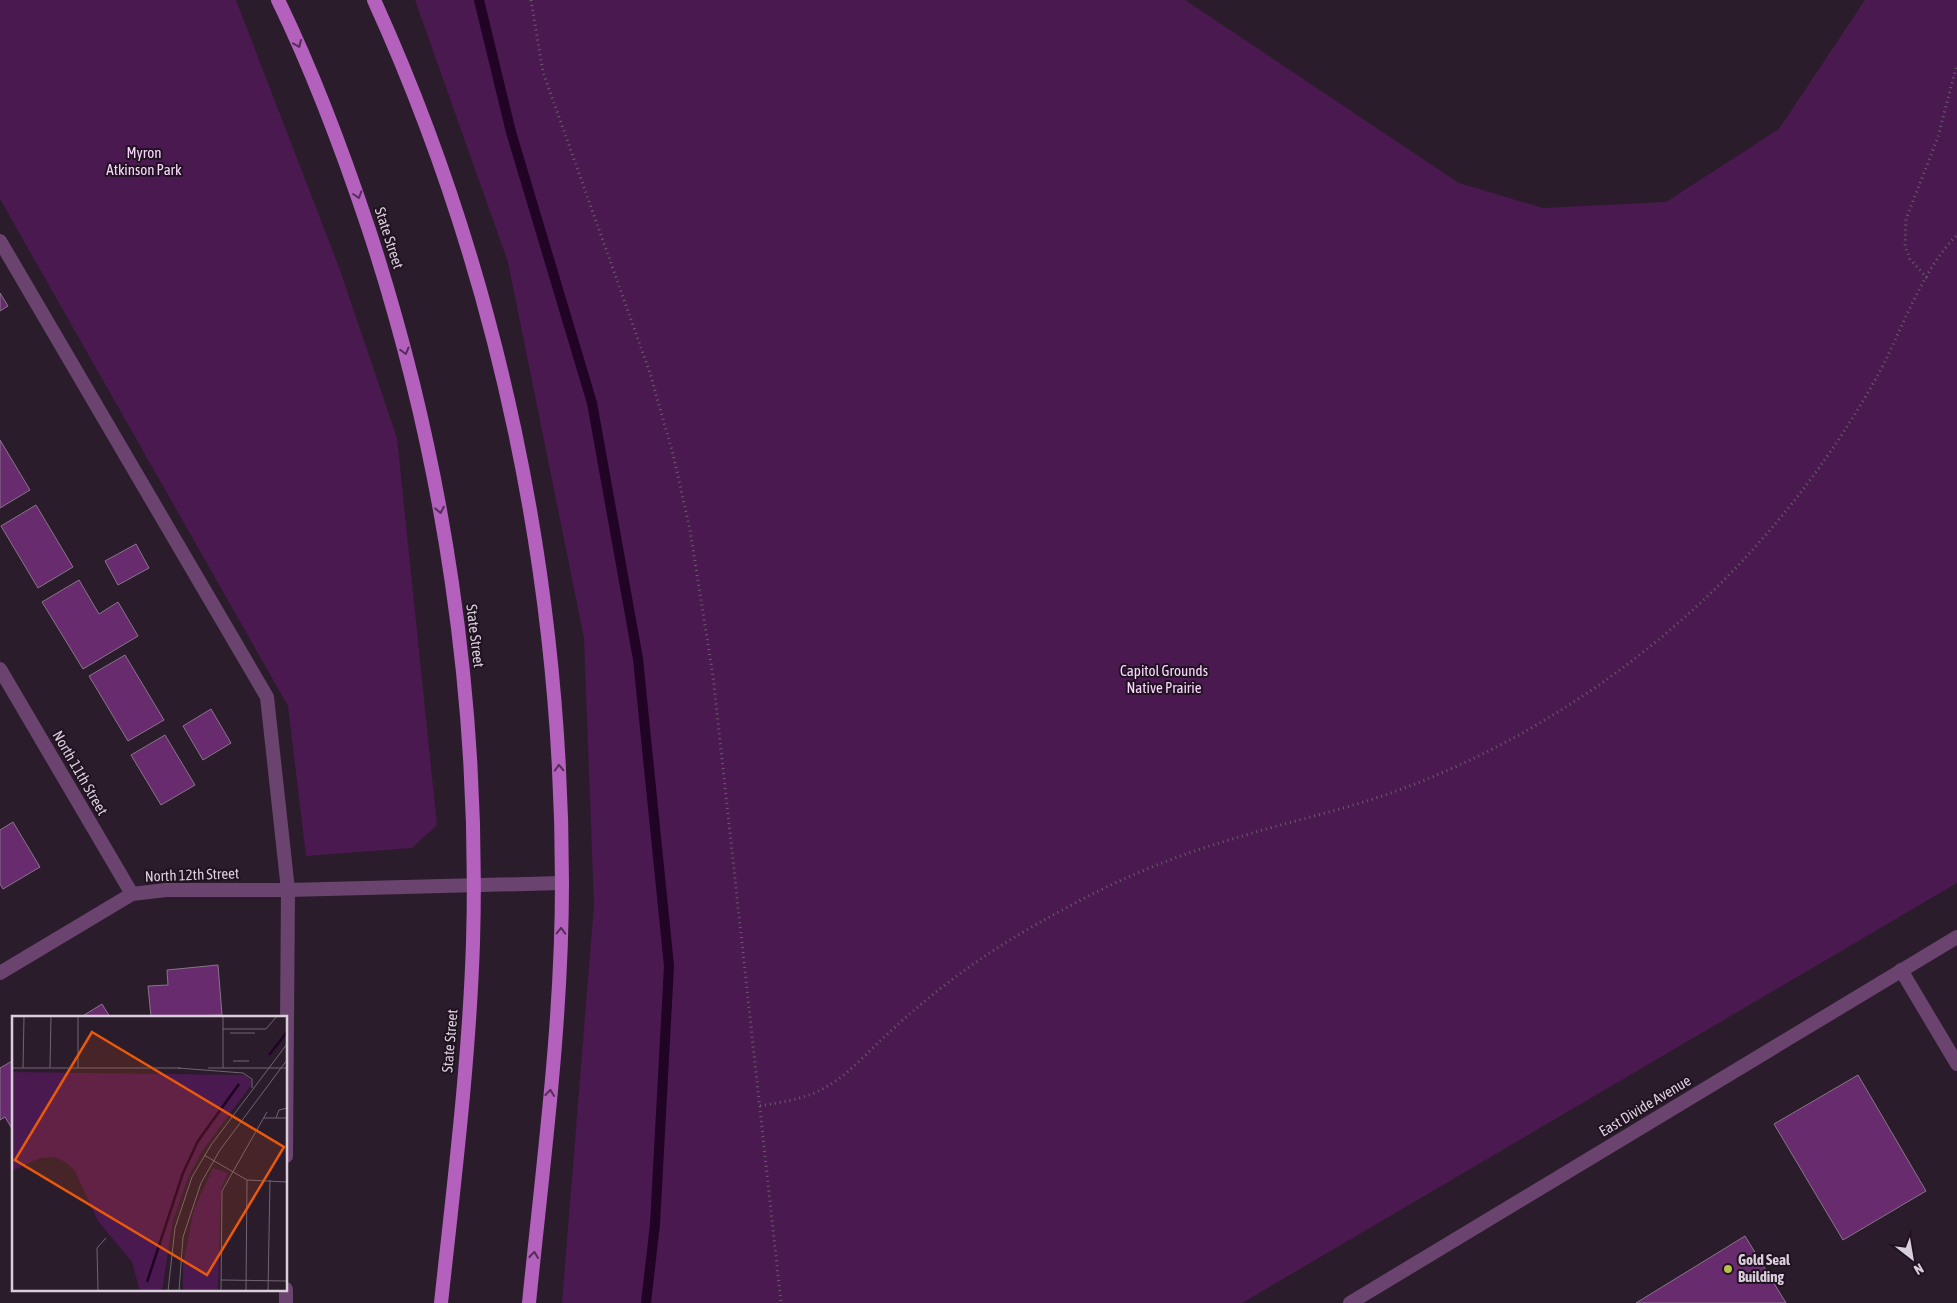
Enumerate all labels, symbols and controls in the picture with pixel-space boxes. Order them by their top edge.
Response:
one-way arrow [292,39,302,48]
park label: Myron Atkinson Park [106,144,182,178]
one-way arrow [352,191,362,199]
street label: State Street [372,205,407,271]
one-way arrow [399,346,409,354]
one-way arrow [434,505,444,514]
street label: State Street [463,603,488,669]
park label: Capitol Grounds Native Prairie [1120,662,1208,696]
street label: North 11th Street [49,728,111,818]
one-way arrow [554,764,564,772]
street label: North 12th Street [144,864,240,885]
one-way arrow [556,926,566,934]
street label: State Street [438,1009,461,1073]
inset map [12,1016,288,1290]
street label: East Divide Avenue [1596,1071,1694,1140]
one-way arrow [544,1089,555,1097]
north arrow [1887,1233,1937,1283]
one-way arrow [528,1250,539,1258]
place label: Gold Seal Building [1738,1251,1791,1285]
text: N [1911,1260,1926,1278]
marker: Gold Seal Building [1722,1263,1734,1275]

